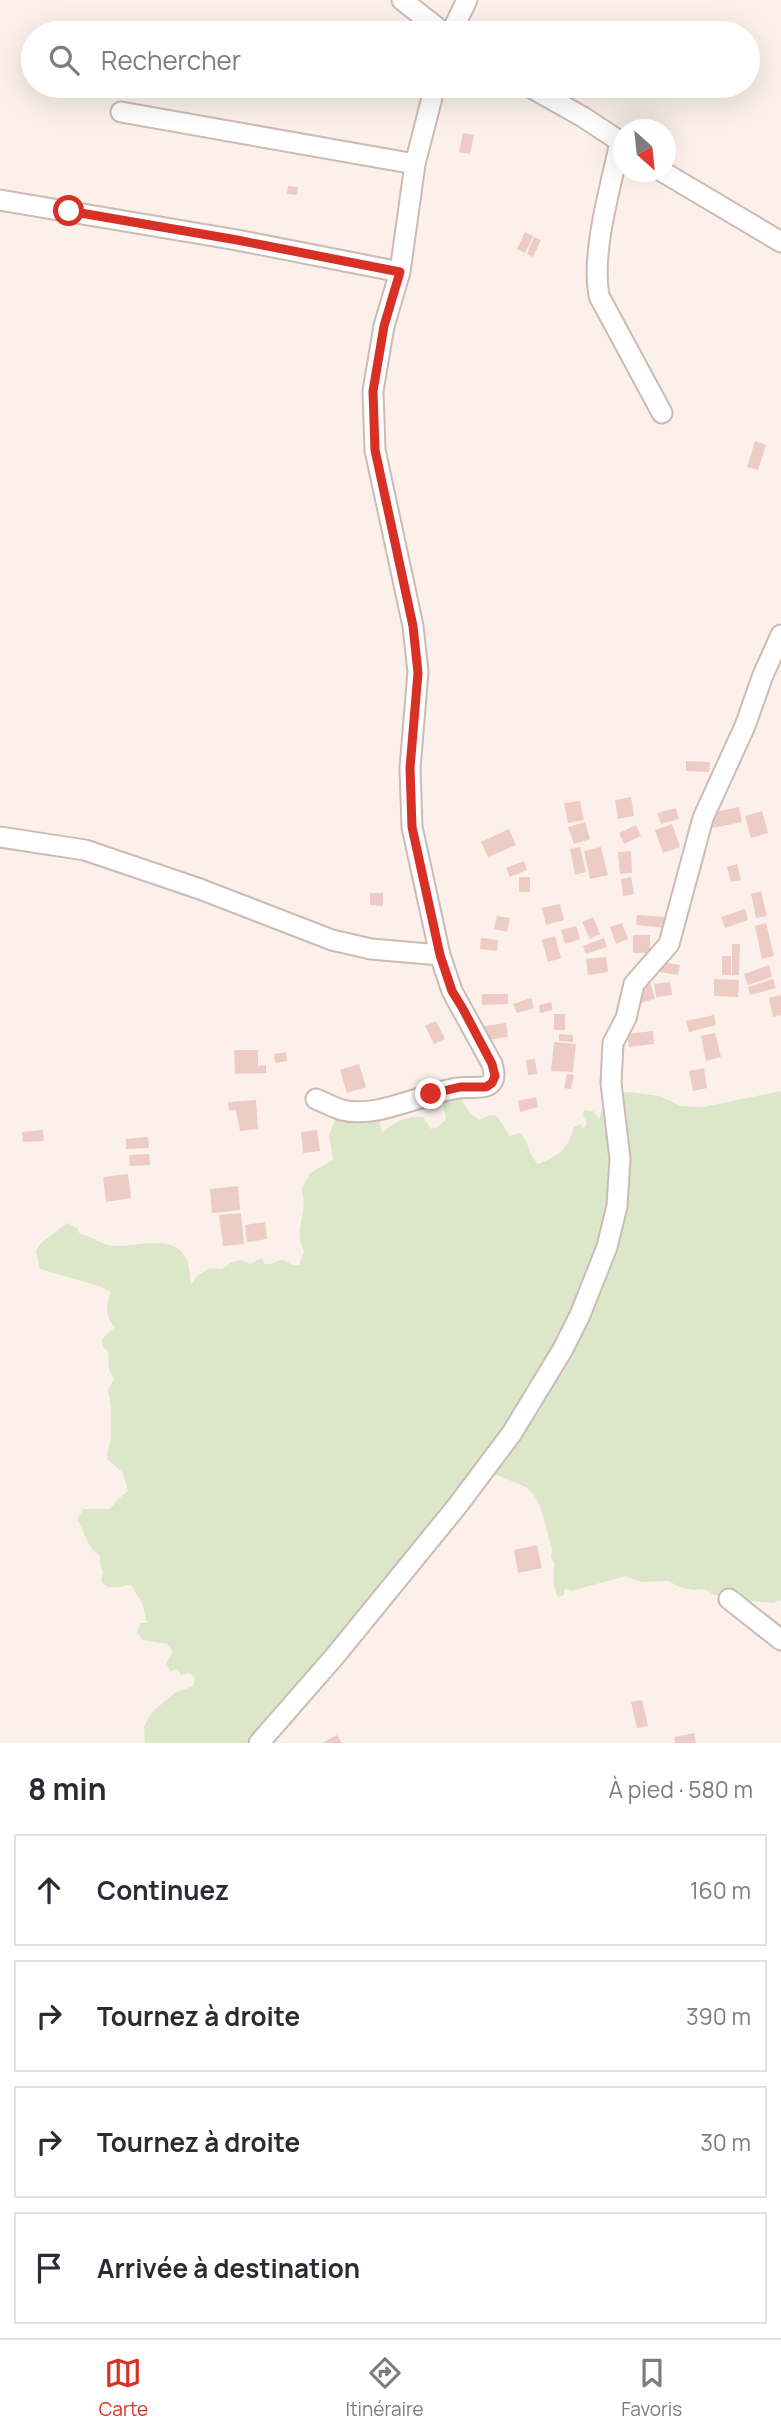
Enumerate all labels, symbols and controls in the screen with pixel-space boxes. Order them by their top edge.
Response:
search box [21,21,760,98]
icon: search [45,41,83,79]
text: Rechercher [101,42,241,78]
north arrow [613,119,676,182]
route start [53,195,84,226]
route end [415,1078,446,1109]
text: 8 min [28,1768,107,1809]
text: À pied · 580 m [609,1773,753,1805]
icon: ahead [30,1871,68,1909]
text: Continuez [97,1872,229,1908]
text: 160 m [690,1874,751,1906]
icon: right [30,1997,68,2035]
text: Tournez à droite [97,1998,300,2034]
text: 390 m [686,2000,751,2032]
icon: right [30,2123,68,2161]
text: Tournez à droite [97,2124,300,2160]
text: 30 m [700,2126,751,2158]
icon: arrive [30,2249,68,2287]
text: Arrivée à destination [97,2250,360,2286]
tab: Carte [99,2354,148,2422]
tab: Itinéraire [346,2354,424,2422]
tab: Favoris [621,2354,682,2422]

